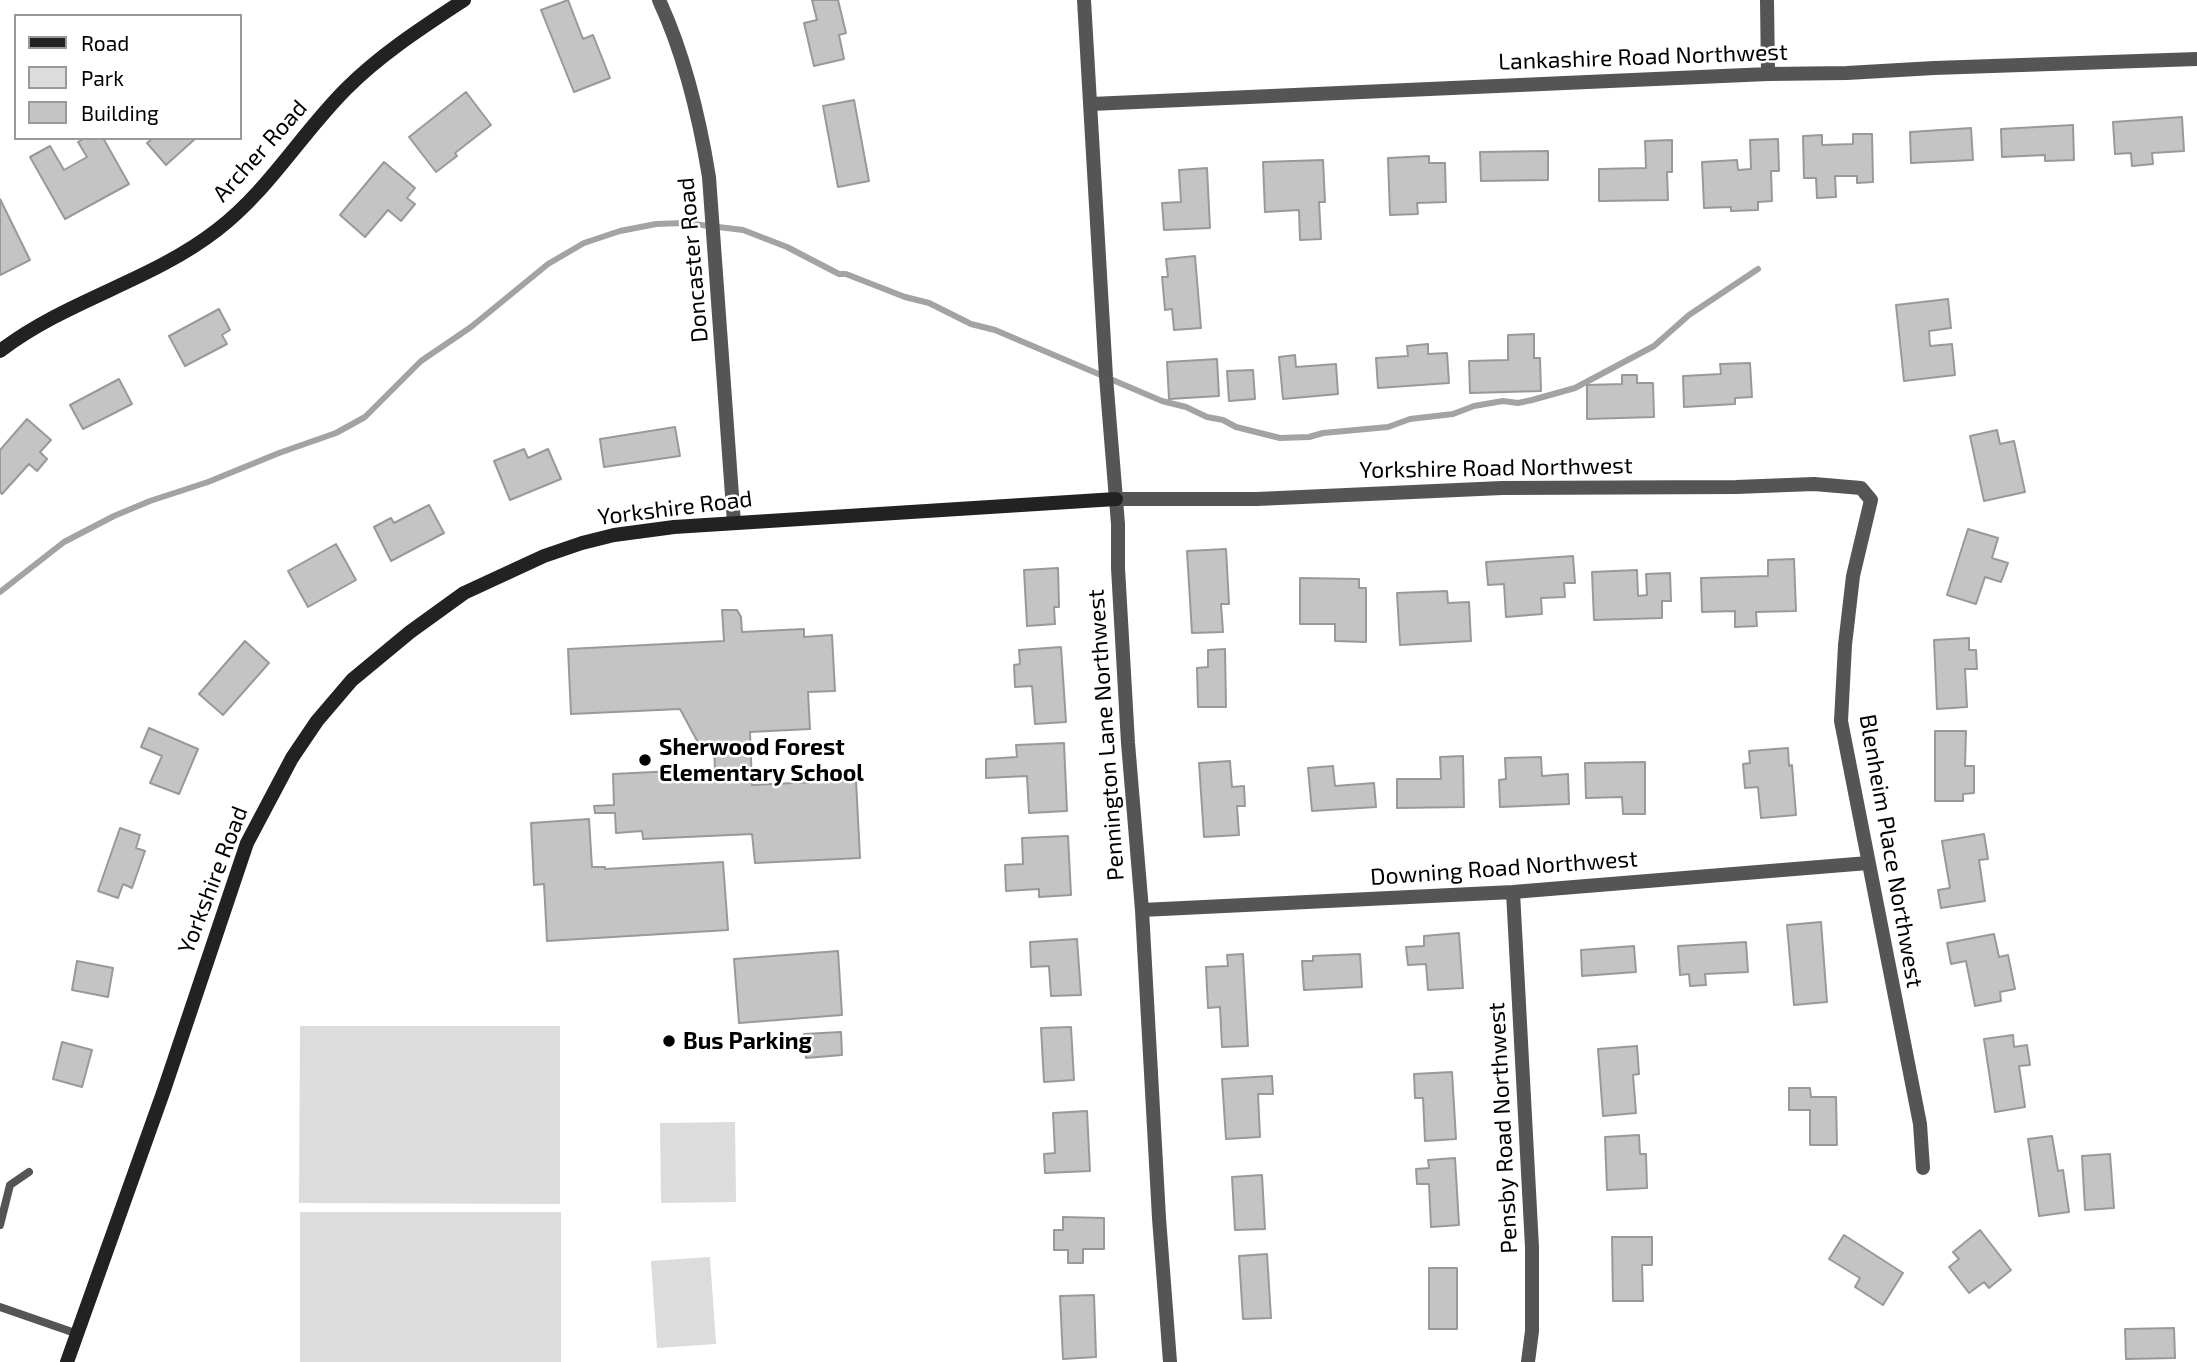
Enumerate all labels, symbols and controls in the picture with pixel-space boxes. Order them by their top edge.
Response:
legend [14,14,242,140]
text: Road [81,30,129,55]
street label: Lankashire Road Northwest [1498,38,1788,76]
text: Park [81,65,124,90]
street label: Archer Road [207,94,313,208]
text: Building [81,100,159,125]
street label: Doncaster Road [672,176,714,344]
street label: Yorkshire Road Northwest [1359,452,1633,484]
street label: Yorkshire Road [596,485,754,531]
street label: Pennington Lane Northwest [1082,588,1130,882]
street label: Blenheim Place Northwest [1853,712,1929,990]
place label: Sherwood Forest Elementary School [659,733,864,787]
marker: Sherwood Forest Elementary School [637,752,653,768]
street label: Yorkshire Road [172,802,254,958]
street label: Downing Road Northwest [1369,845,1639,891]
street label: Pensby Road Northwest [1483,1002,1523,1254]
place label: Bus Parking [683,1027,812,1055]
marker: Bus Parking [661,1033,677,1049]

